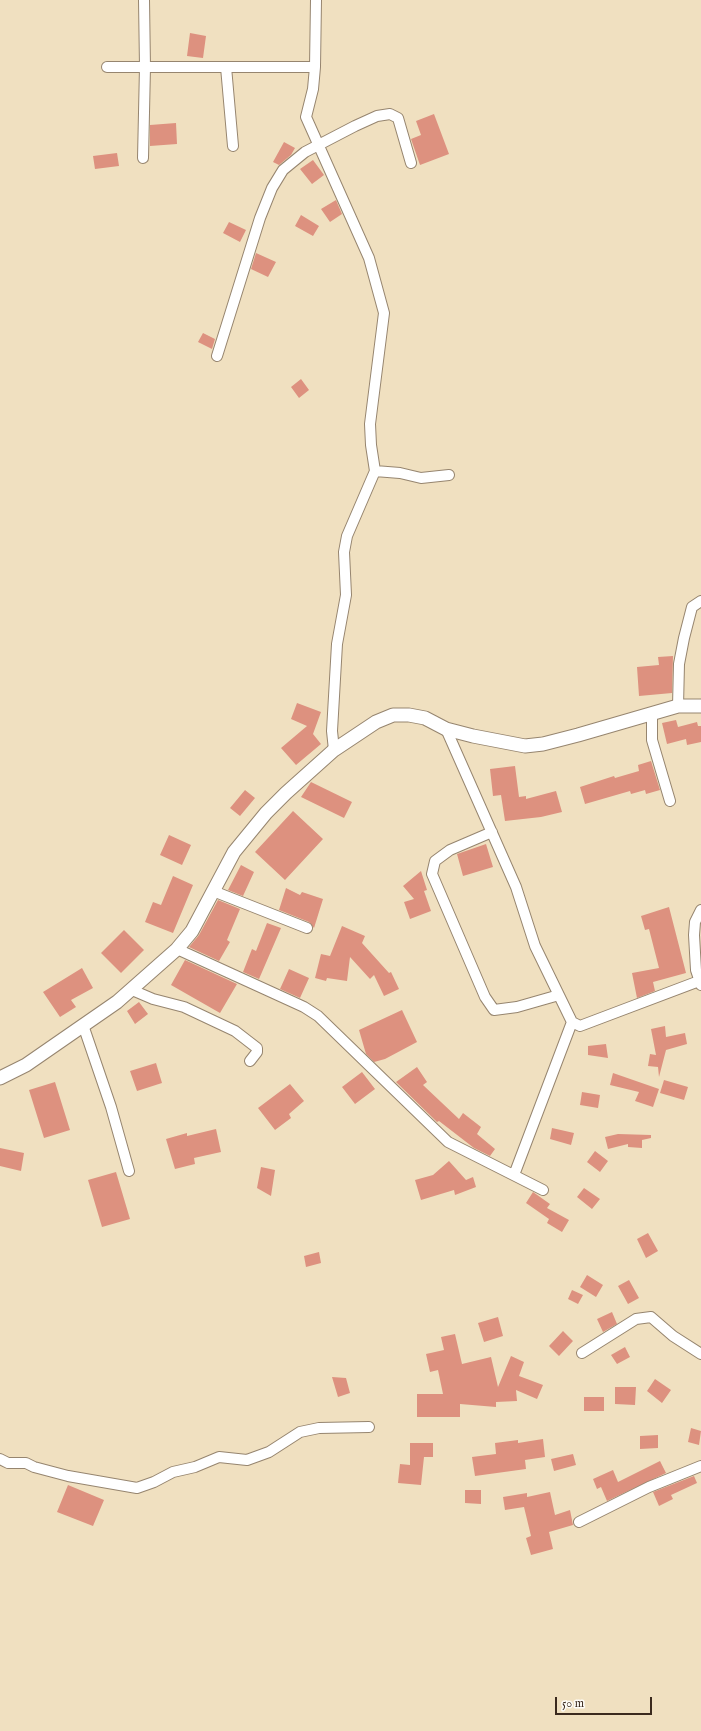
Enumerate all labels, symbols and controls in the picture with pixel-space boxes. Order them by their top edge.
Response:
scale bar [557,1689,654,1715]
text: 50 m [562,1696,584,1711]

